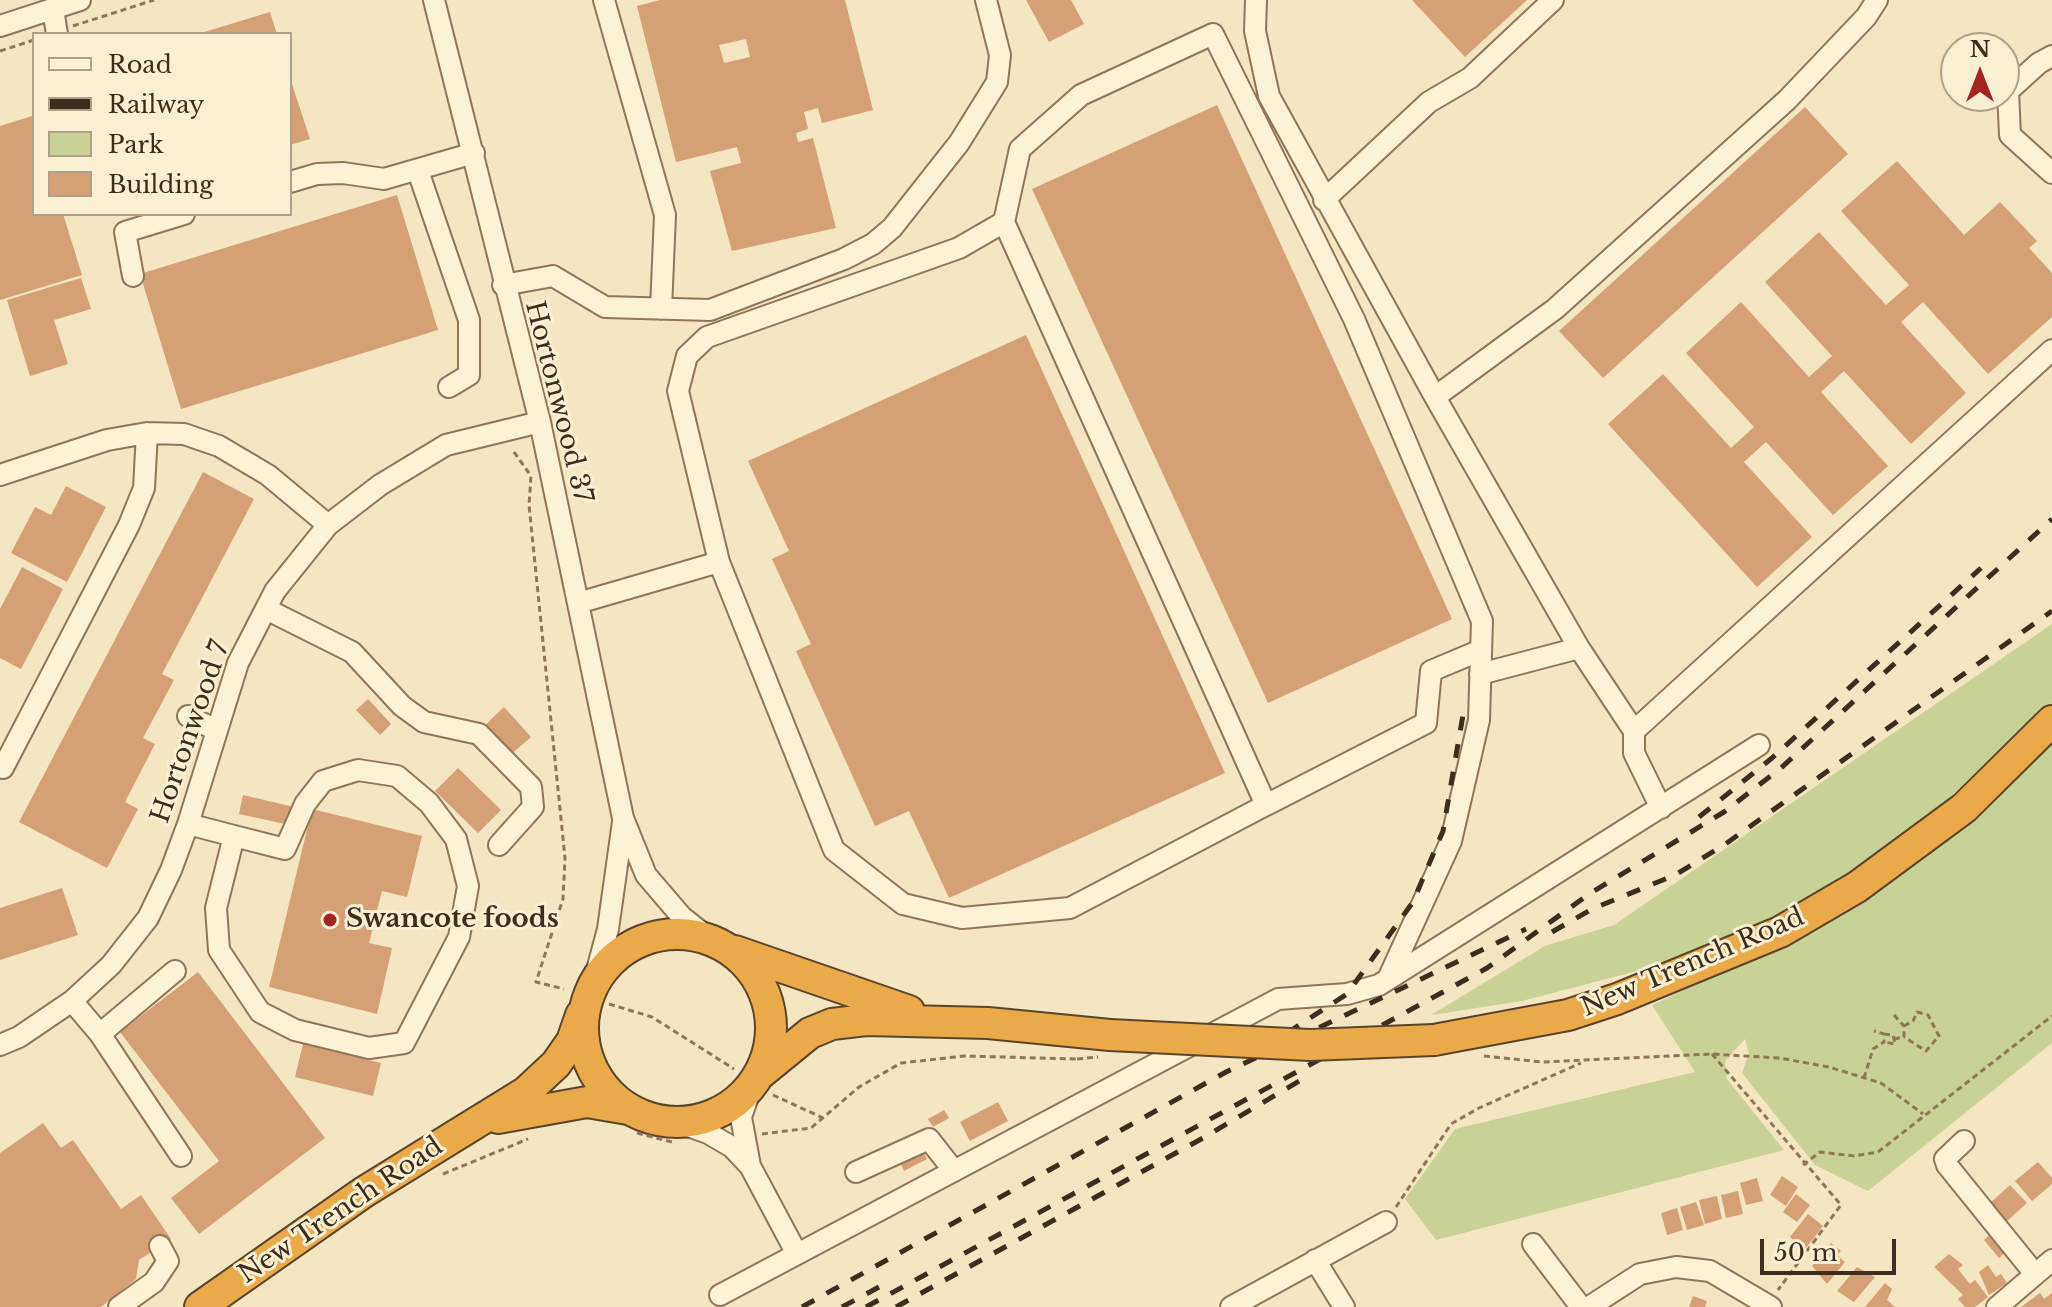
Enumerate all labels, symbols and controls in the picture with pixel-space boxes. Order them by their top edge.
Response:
legend [32,32,292,216]
north arrow [1940,32,2020,112]
text: N [1970,36,1990,63]
text: Road [108,50,172,79]
text: Railway [108,90,204,119]
text: Park [108,130,164,159]
text: Building [108,170,214,199]
street label: Hortonwood 37 [518,298,598,506]
street label: Hortonwood 7 [145,637,237,827]
street label: New Trench Road [1577,902,1809,1024]
place label: Swancote foods [346,904,559,936]
marker: Swancote foods [321,911,339,929]
street label: New Trench Road [233,1131,449,1291]
scale bar [1764,1223,1900,1273]
text: 50 m [1774,1238,1837,1267]

